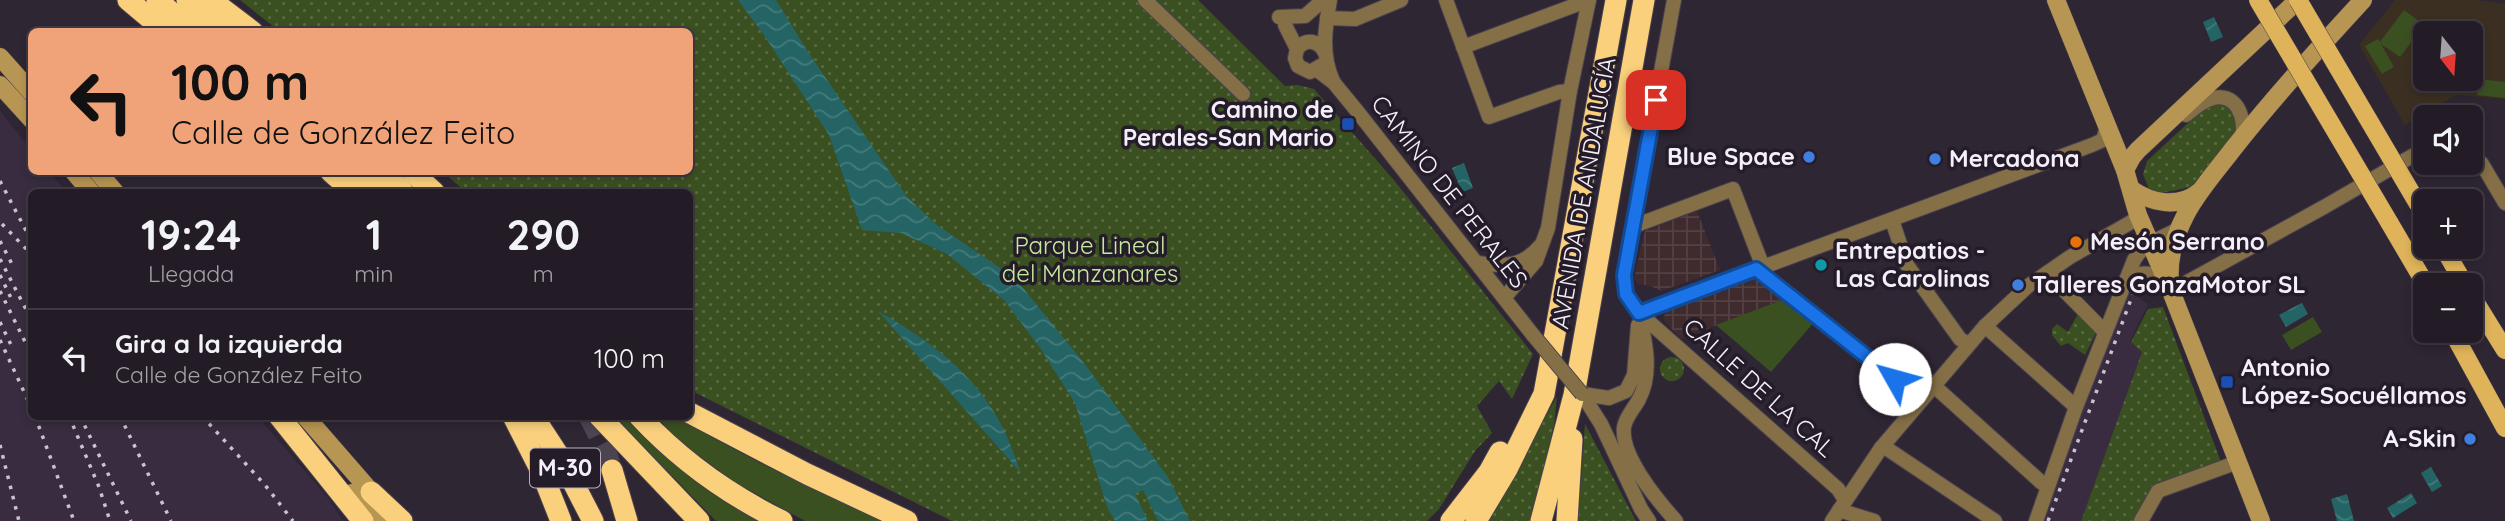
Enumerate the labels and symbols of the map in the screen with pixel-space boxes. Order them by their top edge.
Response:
north arrow [2413,21,2483,91]
street label: AVENIDA DE ANDALUCÍA [1544,55,1622,331]
pin [1626,70,1686,130]
street label: CAMINO DE PERALES [1365,89,1534,294]
place label: Camino de Perales-San Mario [1123,94,1334,152]
marker: Camino de Perales-San Mario [1340,116,1356,132]
place label: Blue Space [1667,141,1795,171]
place label: Mercadona [1949,143,2080,173]
marker: Blue Space [1801,149,1817,165]
marker: Mercadona [1927,151,1943,167]
place label: Mesón Serrano [2090,226,2265,256]
park label: Parque Lineal del Manzanares [1002,230,1178,288]
marker: Mesón Serrano [2068,234,2084,250]
place label: Entrepatios - Las Carolinas [1835,235,1990,293]
marker: Entrepatios - Las Carolinas [1813,257,1829,273]
place label: Talleres GonzaMotor SL [2032,269,2306,299]
marker: Talleres GonzaMotor SL [2010,277,2026,293]
street label: CALLE DE LA CAL [1678,311,1842,463]
position arrow [1858,342,1932,416]
place label: Antonio López-Socuéllamos [2241,352,2467,410]
marker: Antonio López-Socuéllamos [2219,374,2235,390]
place label: A-Skin [2383,423,2456,453]
marker: A-Skin [2462,431,2478,447]
road number: M-30 [530,448,600,488]

